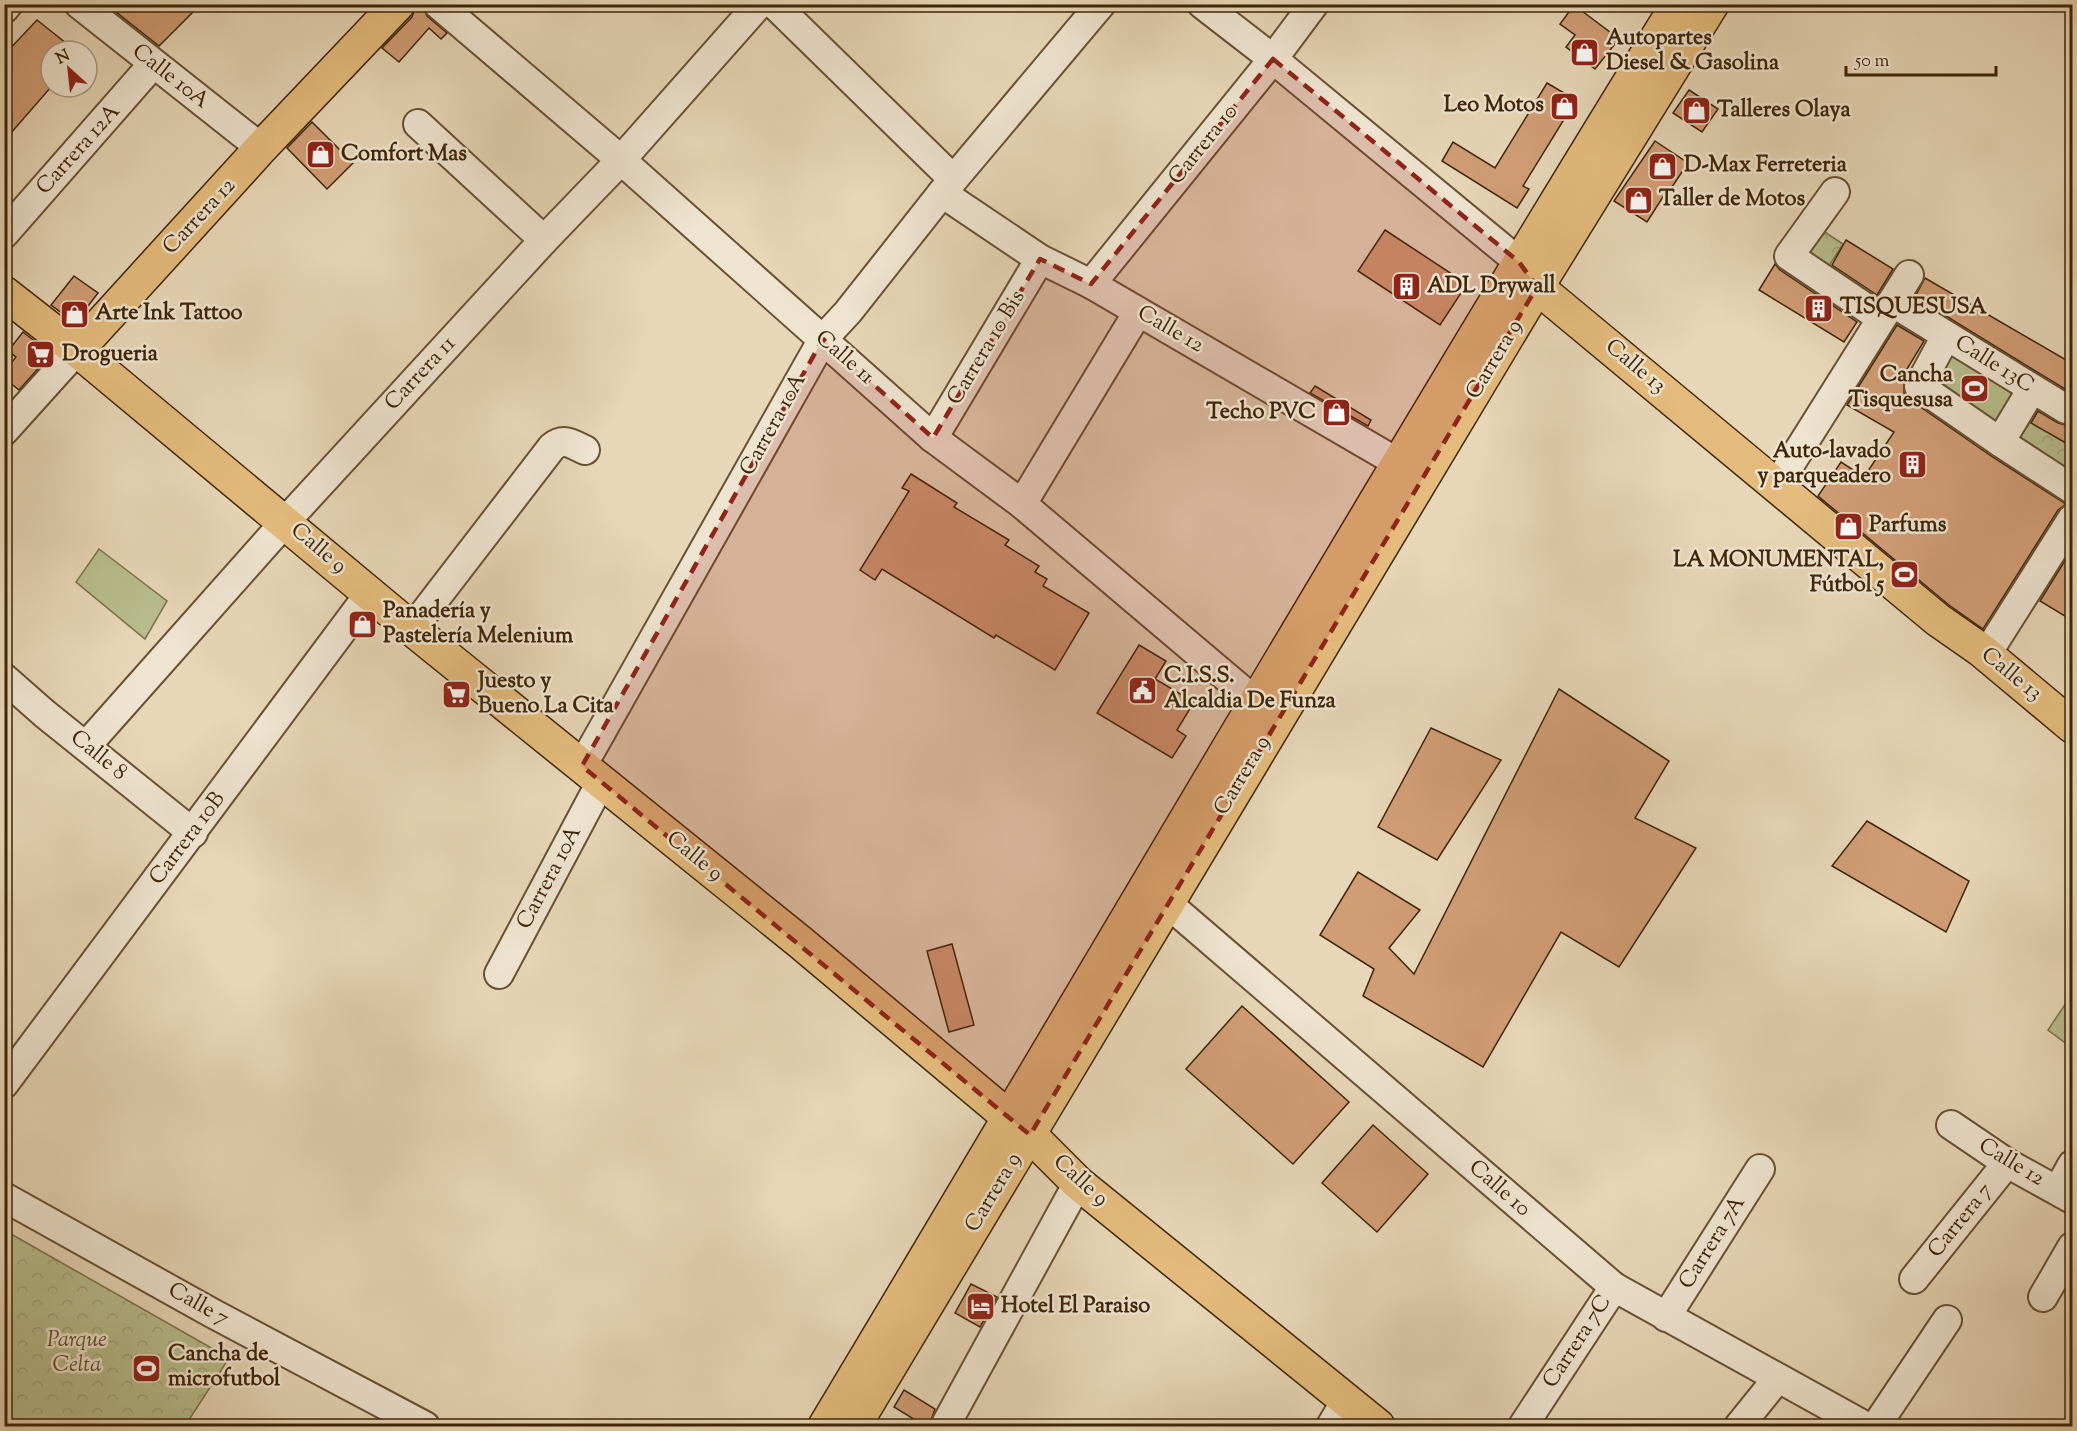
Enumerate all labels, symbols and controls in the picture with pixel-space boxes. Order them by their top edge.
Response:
place label: Autopartes Diesel & Gasolina [1606,23,1780,80]
shop icon: Autopartes Diesel & Gasolina [1569,36,1601,68]
street label: Calle 10A [125,37,216,117]
north arrow [39,39,99,99]
scale bar [1846,39,1996,77]
text: N [52,45,74,71]
text: 50 m [1854,49,1890,75]
place label: Leo Motos [1444,90,1544,122]
shop icon: Leo Motos [1549,90,1581,122]
shop icon: Talleres Olaya [1680,95,1712,127]
place label: Talleres Olaya [1717,95,1852,127]
street label: Carrera 12A [29,97,129,203]
street label: Carrera 10 [1161,98,1247,192]
shop icon: Comfort Mas [304,139,336,171]
place label: Comfort Mas [341,139,467,171]
shop icon: D-Max Ferreteria [1647,150,1679,182]
place label: D-Max Ferreteria [1684,150,1848,182]
street label: Carrera 12 [156,171,244,263]
shop icon: Taller de Motos [1622,184,1654,216]
place label: Taller de Motos [1659,184,1805,216]
building icon: ADL Drywall [1390,271,1422,303]
place label: ADL Drywall [1427,271,1557,303]
street label: Carrera 10 Bis [940,284,1034,412]
building icon: TISQUESUSA [1803,292,1835,324]
place label: TISQUESUSA [1840,292,1987,324]
shop icon: Arte Ink Tattoo [58,298,90,330]
place label: Arte Ink Tattoo [95,298,243,330]
street label: Calle 12 [1131,298,1209,362]
street label: Carrera 9 [1459,314,1531,406]
street label: Calle 11 [807,323,881,393]
street label: Calle 13C [1948,328,2040,402]
street label: Carrera 11 [378,329,464,419]
street label: Calle 13 [1598,332,1672,402]
supermarket icon: Drogueria [25,339,57,371]
place label: Drogueria [62,339,159,371]
place label: Cancha Tisquesusa [1849,360,1954,417]
street label: Carrera 10A [733,368,815,482]
sports icon: Cancha Tisquesusa [1958,373,1990,405]
place label: Techo PVC [1206,397,1316,429]
shop icon: Techo PVC [1321,397,1353,429]
place label: Auto-lavado y parqueadero [1757,436,1891,493]
building icon: Auto-lavado y parqueadero [1896,449,1928,481]
shop icon: Parfums [1832,510,1864,542]
place label: Parfums [1869,510,1947,542]
street label: Calle 9 [283,516,353,582]
place label: LA MONUMENTAL, Fútbol 5 [1673,545,1884,602]
sports icon: LA MONUMENTAL, Fútbol 5 [1889,558,1921,590]
place label: Panadería y Pastelería Melenium [383,596,574,653]
shop icon: Panadería y Pastelería Melenium [346,609,378,641]
street label: Calle 13 [1973,640,2049,710]
place label: C.I.S.S. Alcaldia De Funza [1164,661,1337,718]
place label: Juesto y Bueno La Cita [476,666,614,723]
public building icon: C.I.S.S. Alcaldia De Funza [1127,674,1159,706]
supermarket icon: Juesto y Bueno La Cita [441,679,473,711]
street label: Calle 8 [62,723,134,789]
street label: Carrera 9 [1207,730,1279,822]
street label: Carrera 10B [142,785,234,892]
street label: Carrera 10A [509,821,591,935]
street label: Calle 9 [659,824,729,890]
street label: Calle 12 [1972,1131,2050,1195]
street label: Carrera 9 [958,1147,1030,1239]
street label: Calle 9 [1045,1147,1115,1215]
street label: Calle 10 [1461,1153,1537,1225]
street label: Carrera 7 [1921,1177,2001,1265]
street label: Carrera 7A [1672,1190,1754,1296]
street label: Calle 7 [162,1275,234,1335]
street label: Carrera 7C [1536,1289,1620,1395]
hotel icon: Hotel El Paraiso [964,1291,996,1323]
place label: Hotel El Paraiso [1001,1291,1150,1323]
park label: Parque Celta [47,1325,107,1382]
place label: Cancha de microfutbol [168,1339,281,1396]
sports icon: Cancha de microfutbol [131,1352,163,1384]

